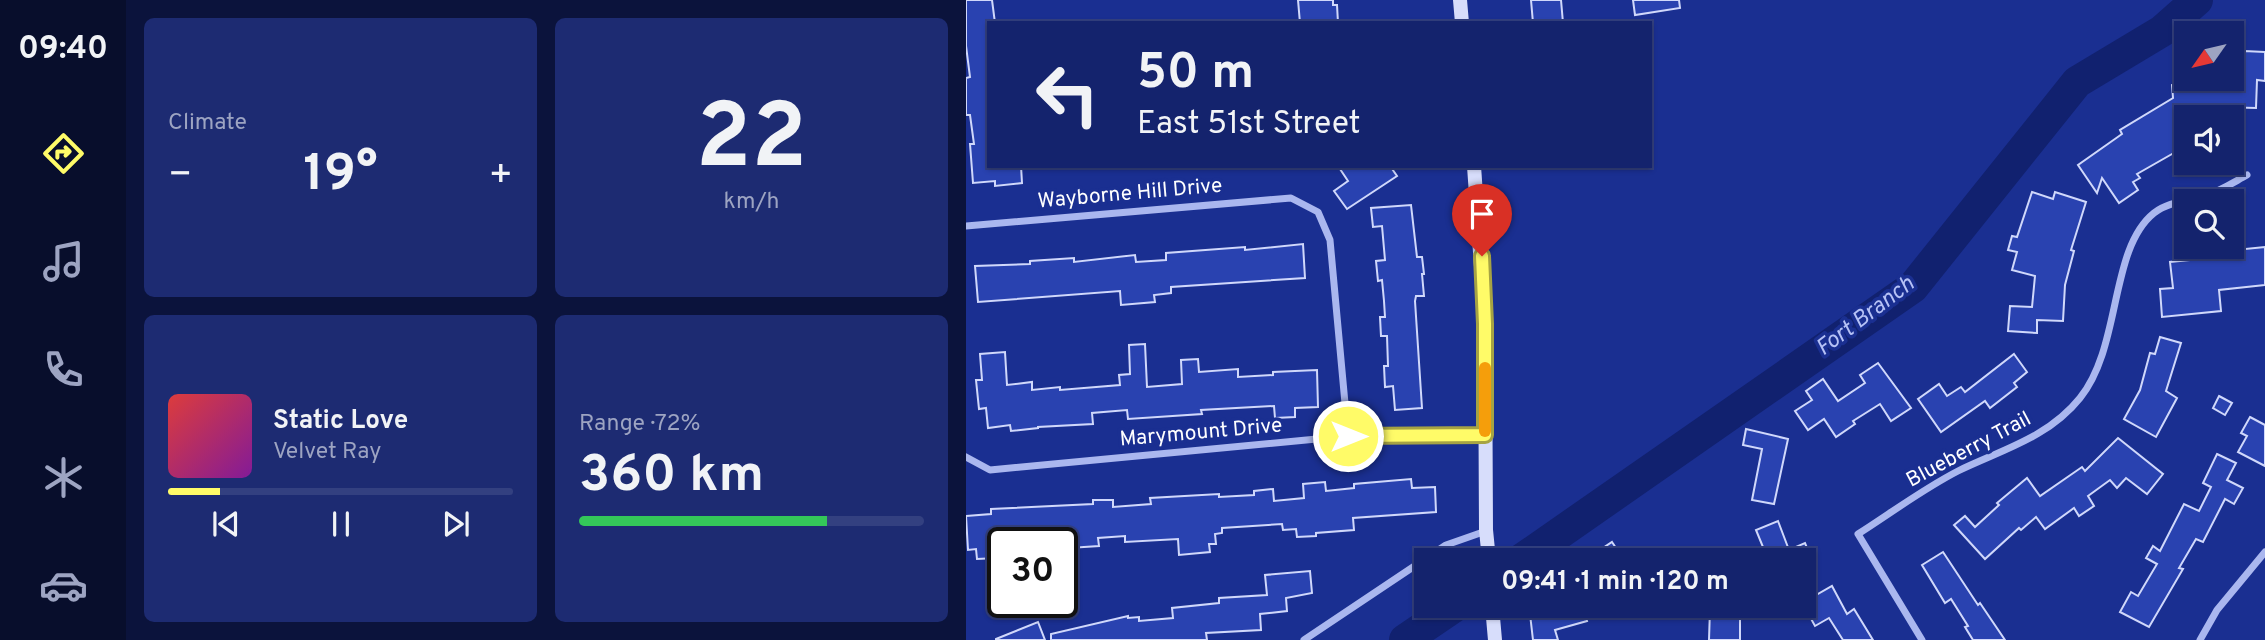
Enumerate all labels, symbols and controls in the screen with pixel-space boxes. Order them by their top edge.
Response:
north arrow [2174,21,2244,91]
map controls [2174,21,2244,259]
text: 09:40 [18,30,108,70]
text: 50 m [1137,44,1254,106]
icon: left [1022,49,1113,140]
text: 22 [696,85,807,200]
text: East 51st Street [1137,105,1361,145]
button: sound [2174,105,2244,175]
text: Climate [168,109,247,138]
icon: directions [39,129,88,178]
text: 19° [303,143,378,209]
text: − [168,152,193,201]
text: + [488,152,513,201]
street label: Wayborne Hill Drive [1037,172,1223,216]
pin [1452,184,1512,256]
text: km/h [724,188,779,217]
button: search [2174,189,2244,259]
icon: arrive [1463,195,1501,233]
icon: music [39,237,88,286]
water label: Fort Branch [1811,270,1921,363]
icon: phone [39,345,88,394]
position arrow [1311,399,1385,473]
text: Static Love [273,405,408,438]
street label: Blueberry Trail [1902,406,2036,494]
text: Range · 72% [579,410,701,439]
street label: Marymount Drive [1119,412,1283,454]
text: Velvet Ray [273,438,381,467]
text: 360 km [579,444,764,510]
icon: climate [39,453,88,502]
icon: previous [207,505,245,543]
icon: pause [322,505,360,543]
icon: next [437,505,475,543]
speed limit sign: 30 [987,527,1078,618]
icon: car [39,561,88,610]
text: 09:41 · 1 min · 120 m [1501,566,1729,599]

